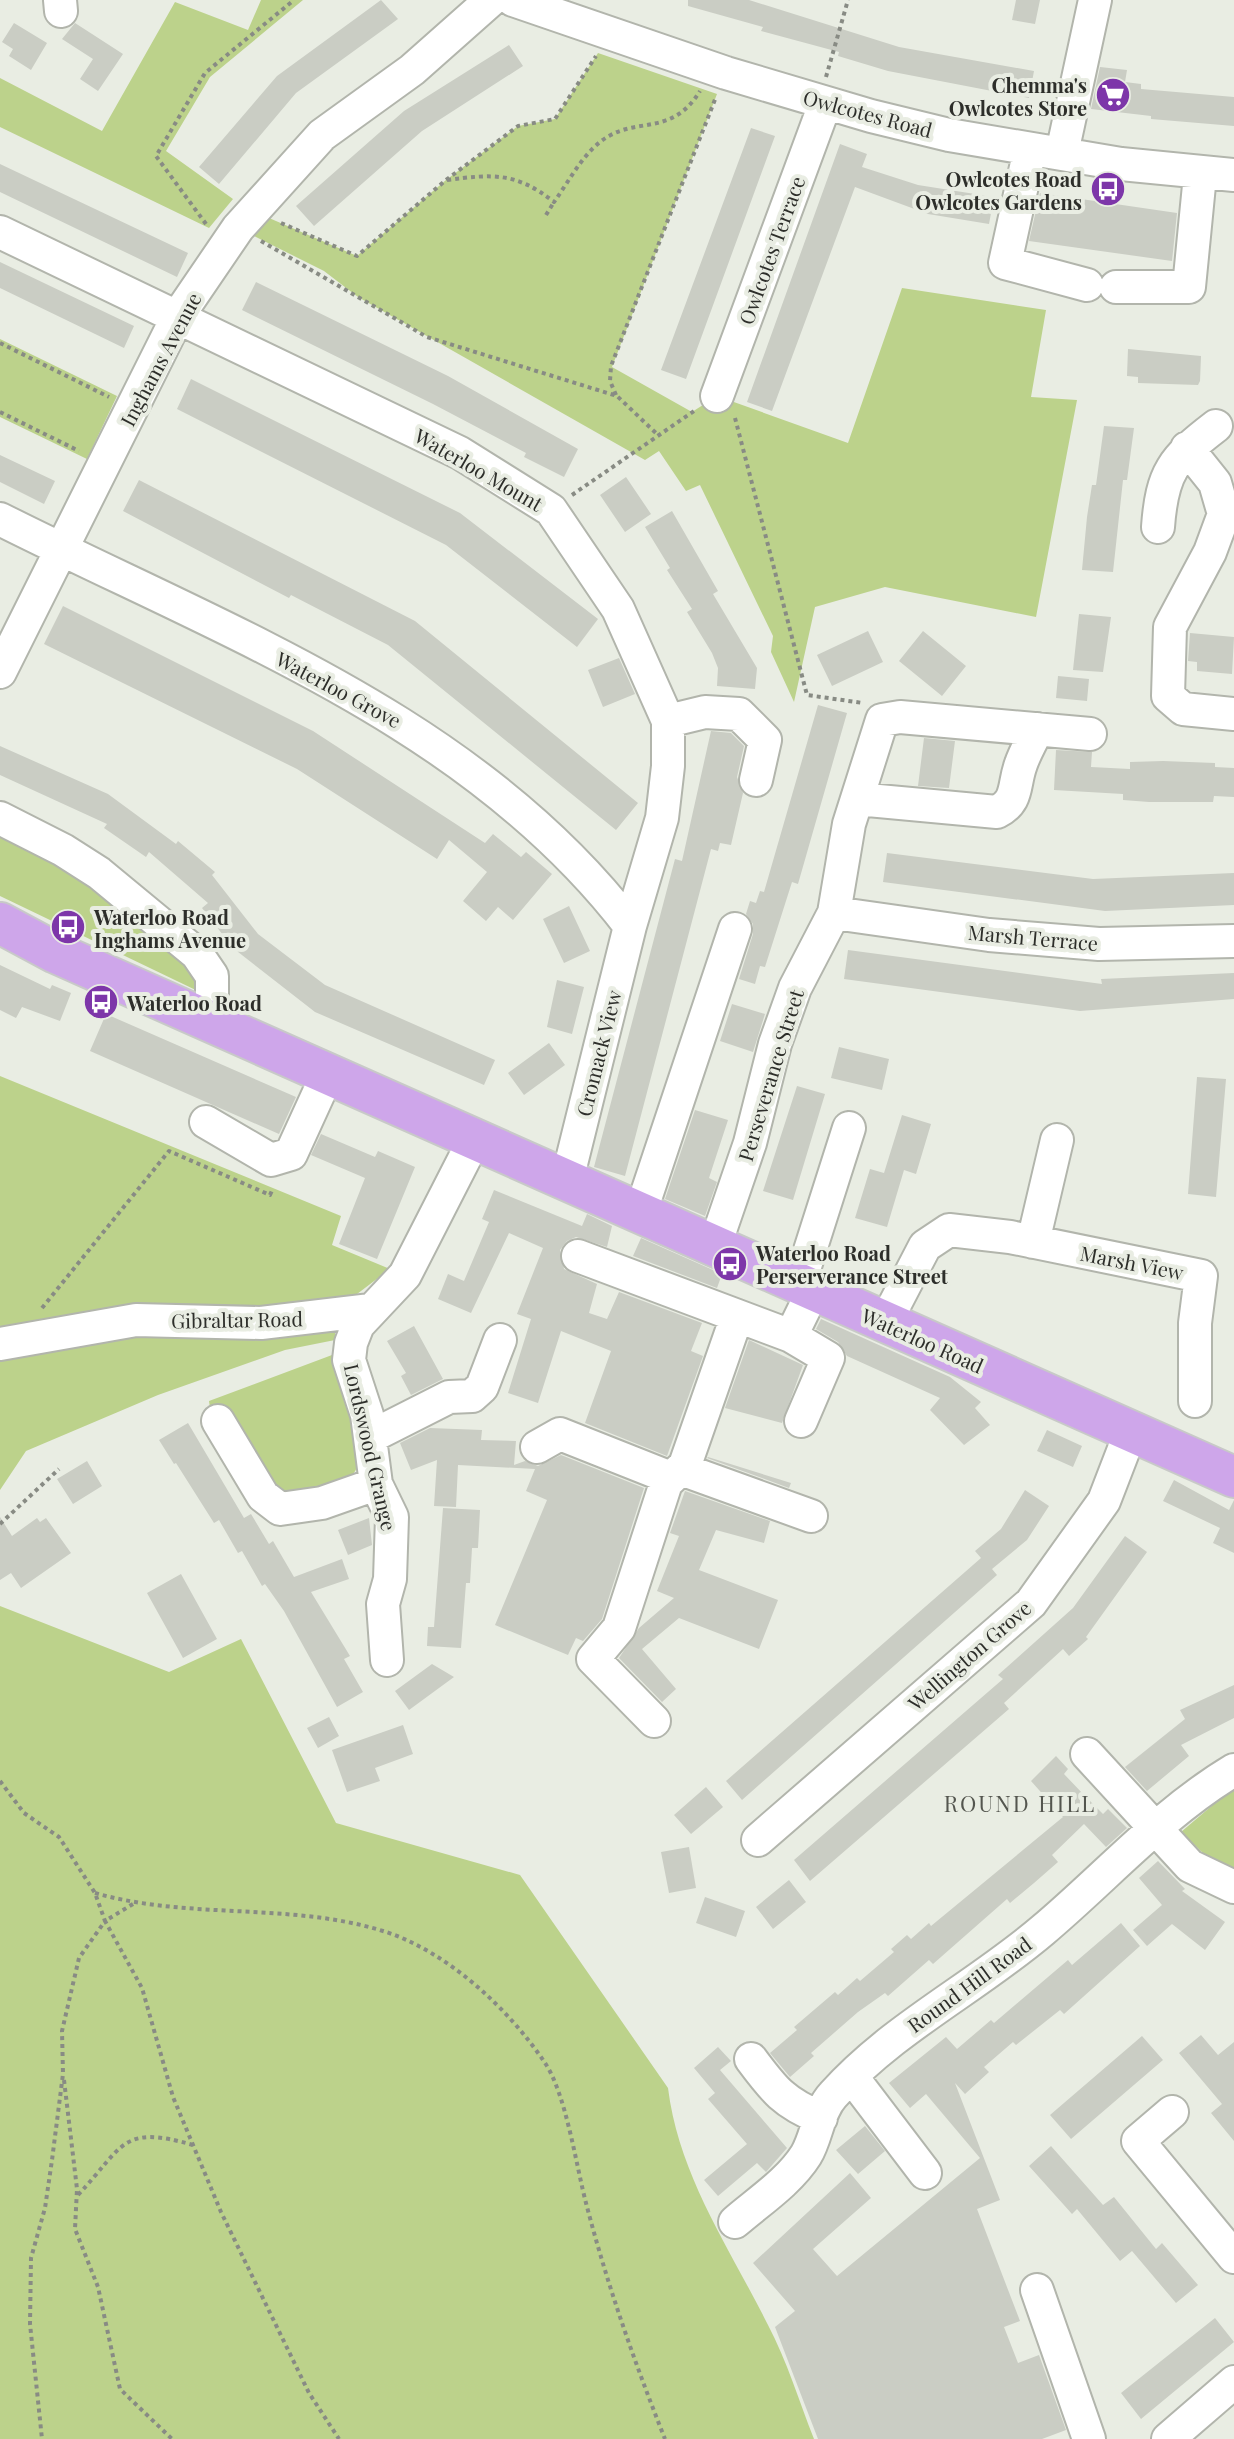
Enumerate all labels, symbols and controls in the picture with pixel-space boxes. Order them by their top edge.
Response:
place label: Chemma's Owlcotes Store [949,71,1087,121]
supermarket icon: Chemma's Owlcotes Store [1094,76,1132,114]
street label: Owlcotes Road [800,83,936,143]
place label: Owlcotes Road Owlcotes Gardens [915,165,1082,215]
bus stop icon: Owlcotes Road Owlcotes Gardens [1089,170,1127,208]
street label: Owlcotes Terrace [732,172,810,328]
street label: Inghams Avenue [113,287,207,431]
street label: Waterloo Mount [409,421,549,517]
street label: Waterloo Grove [271,644,406,733]
place label: Waterloo Road Inghams Avenue [93,903,246,953]
bus stop icon: Waterloo Road Inghams Avenue [49,908,87,946]
street label: Marsh Terrace [967,918,1099,956]
bus stop icon: Waterloo Road [82,983,120,1021]
street label: Perseverance Street [731,985,809,1164]
street label: Cromack View [569,987,627,1119]
place label: Waterloo Road [126,989,262,1016]
place label: Waterloo Road Perserverance Street [755,1239,949,1289]
street label: Marsh View [1078,1239,1186,1285]
bus stop icon: Waterloo Road Perserverance Street [711,1245,749,1283]
street label: Waterloo Road [857,1301,989,1379]
street label: Gibraltar Road [171,1304,303,1334]
street label: Lordswood Grange [339,1361,403,1533]
street label: Wellington Grove [901,1594,1036,1717]
district label: ROUND HILL [944,1788,1096,1818]
street label: Round Hill Road [902,1930,1037,2038]

